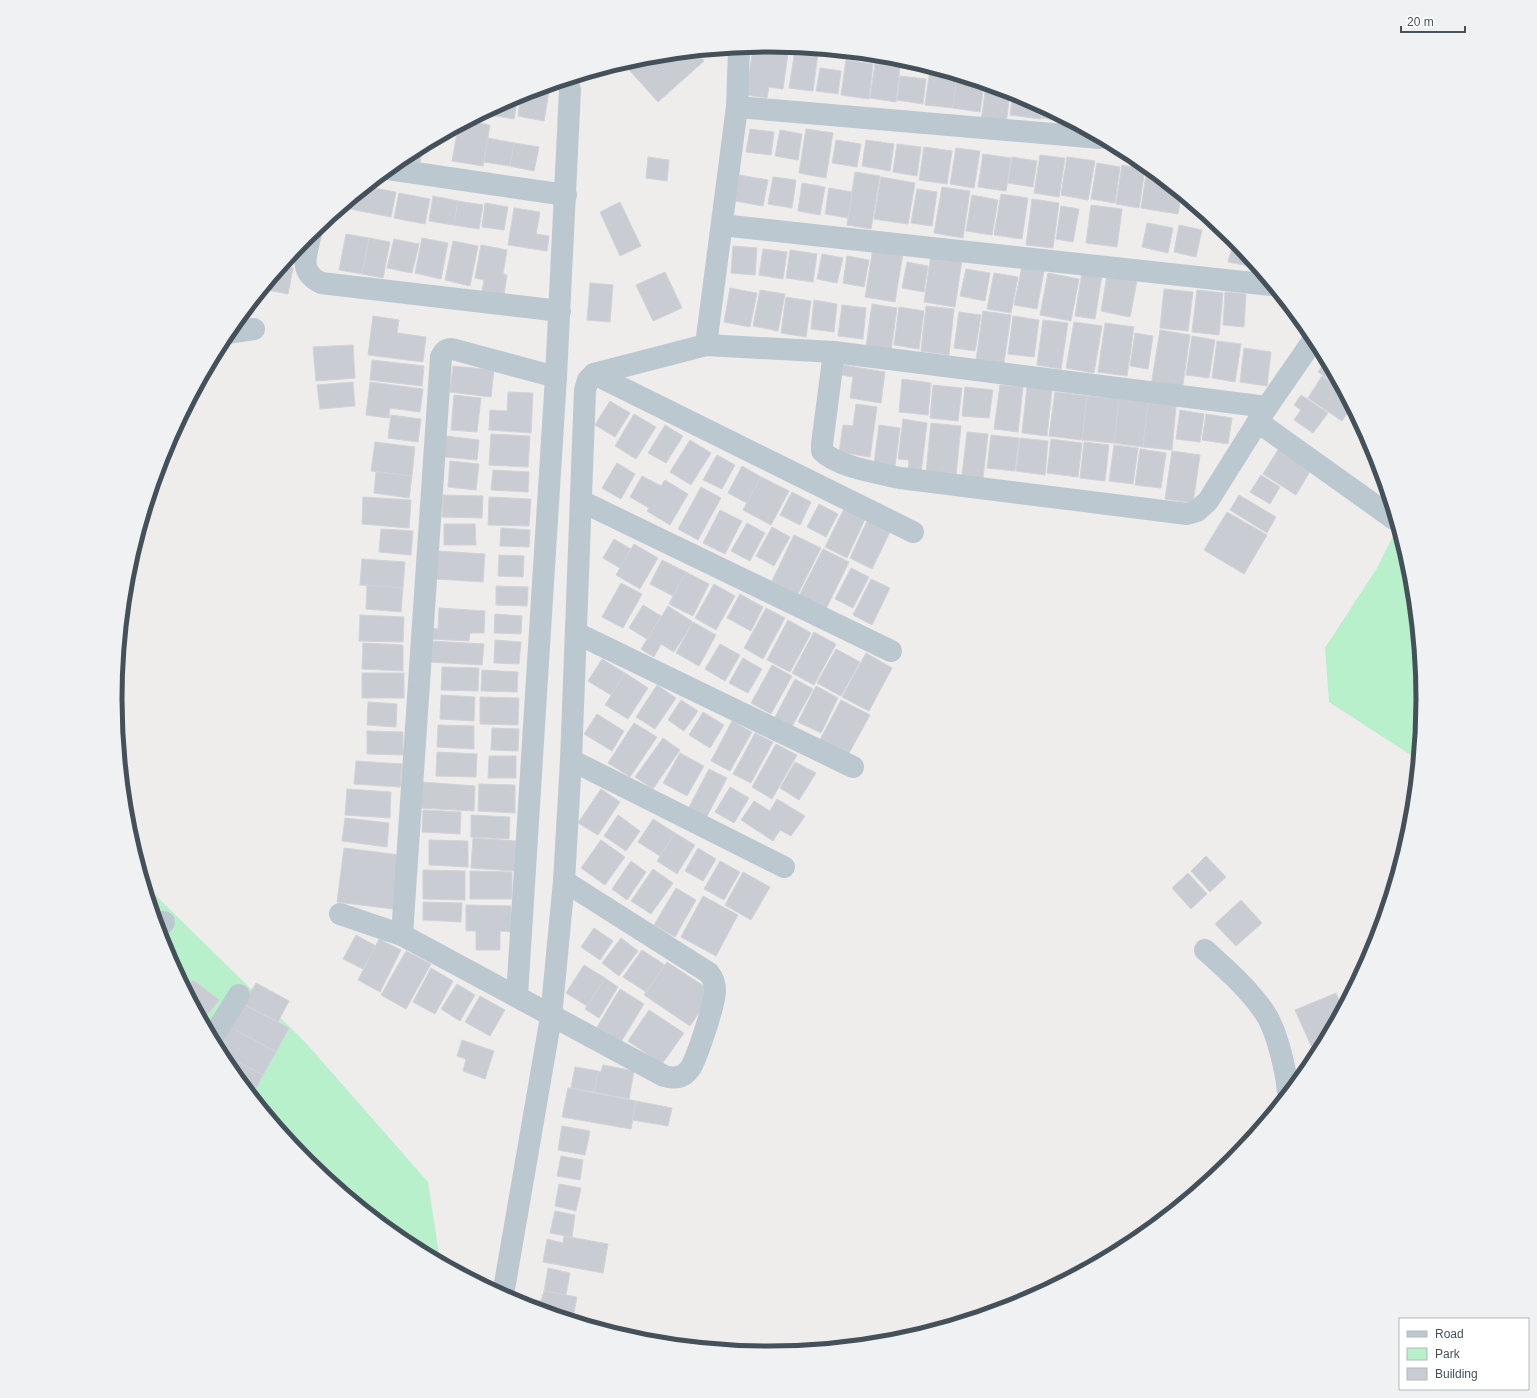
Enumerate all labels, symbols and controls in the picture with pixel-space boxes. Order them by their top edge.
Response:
scale bar [1401,8,1465,34]
text: 20 m [1407,15,1434,29]
legend [1399,1318,1529,1390]
text: Road [1435,1327,1464,1341]
text: Park [1435,1347,1461,1361]
text: Building [1435,1367,1478,1381]

